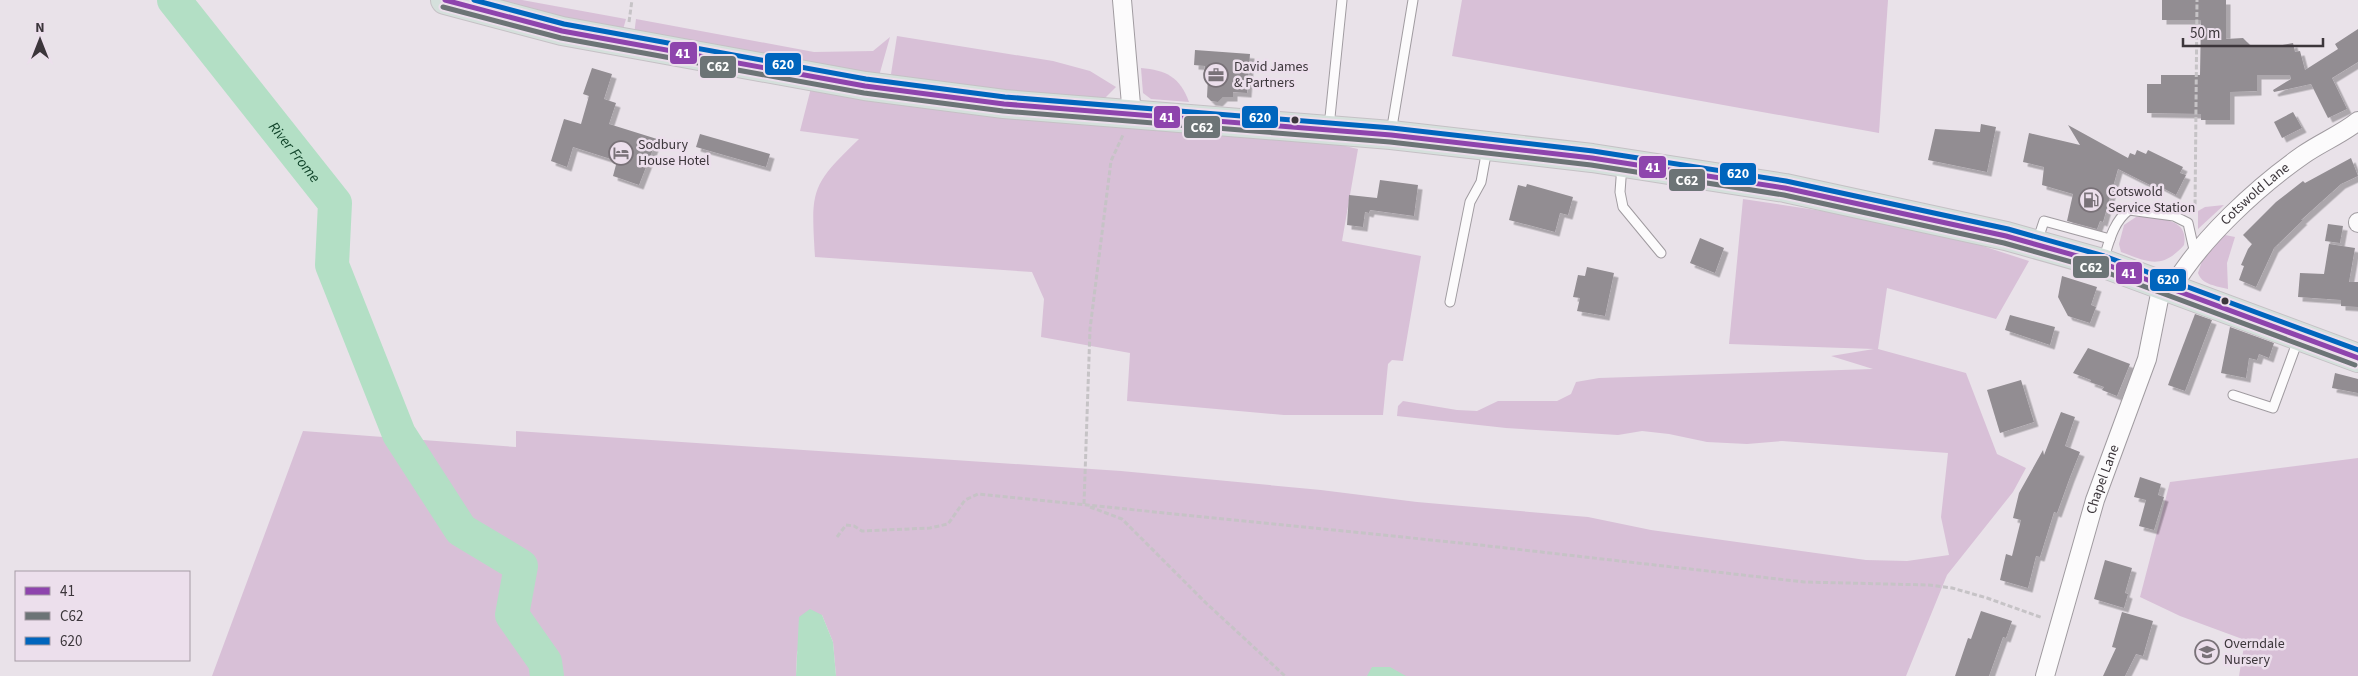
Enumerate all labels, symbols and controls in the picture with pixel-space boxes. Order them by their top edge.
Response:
north arrow [15,15,65,65]
scale bar [2183,15,2323,47]
text: N [35,18,45,38]
text: 50 m [2190,23,2220,44]
line badge: 41 [669,41,698,65]
text: 41 [676,44,690,64]
line badge: 620 [764,52,802,76]
line badge: C62 [699,55,737,79]
text: 620 [772,55,794,75]
text: C62 [707,57,729,77]
place label: David James & Partners [1234,57,1309,93]
office icon: David James & Partners [1203,62,1229,88]
line badge: 41 [1153,105,1181,129]
line badge: 620 [1241,105,1279,129]
text: 41 [1160,108,1174,128]
text: 620 [1249,108,1271,128]
line badge: C62 [1183,115,1221,139]
unlabelled marker [1290,115,1300,125]
water label: River Frome [264,117,325,187]
text: C62 [1191,118,1213,138]
place label: Sodbury House Hotel [638,135,710,171]
hotel icon: Sodbury House Hotel [608,140,634,166]
line badge: 41 [1638,155,1667,179]
text: 41 [1646,158,1660,178]
street label: Cotswold Lane [2216,158,2294,230]
line badge: 620 [1719,162,1757,186]
text: 620 [1727,164,1749,184]
line badge: C62 [1668,168,1706,192]
text: C62 [1676,171,1698,191]
place label: Cotswold Service Station [2108,182,2195,218]
fuel station icon: Cotswold Service Station [2078,187,2104,213]
line badge: C62 [2072,255,2110,279]
text: C62 [2080,258,2102,278]
line badge: 41 [2115,261,2143,285]
text: 41 [2122,264,2136,284]
line badge: 620 [2149,268,2187,292]
text: 620 [2157,270,2179,290]
unlabelled marker [2220,296,2230,306]
street label: Chapel Lane [2082,442,2125,516]
legend [15,571,190,661]
text: 41 [60,581,75,602]
text: C62 [60,606,83,627]
text: 620 [60,631,82,652]
place label: Overndale Nursery [2224,634,2285,670]
school or university icon: Overndale Nursery [2194,639,2220,665]

